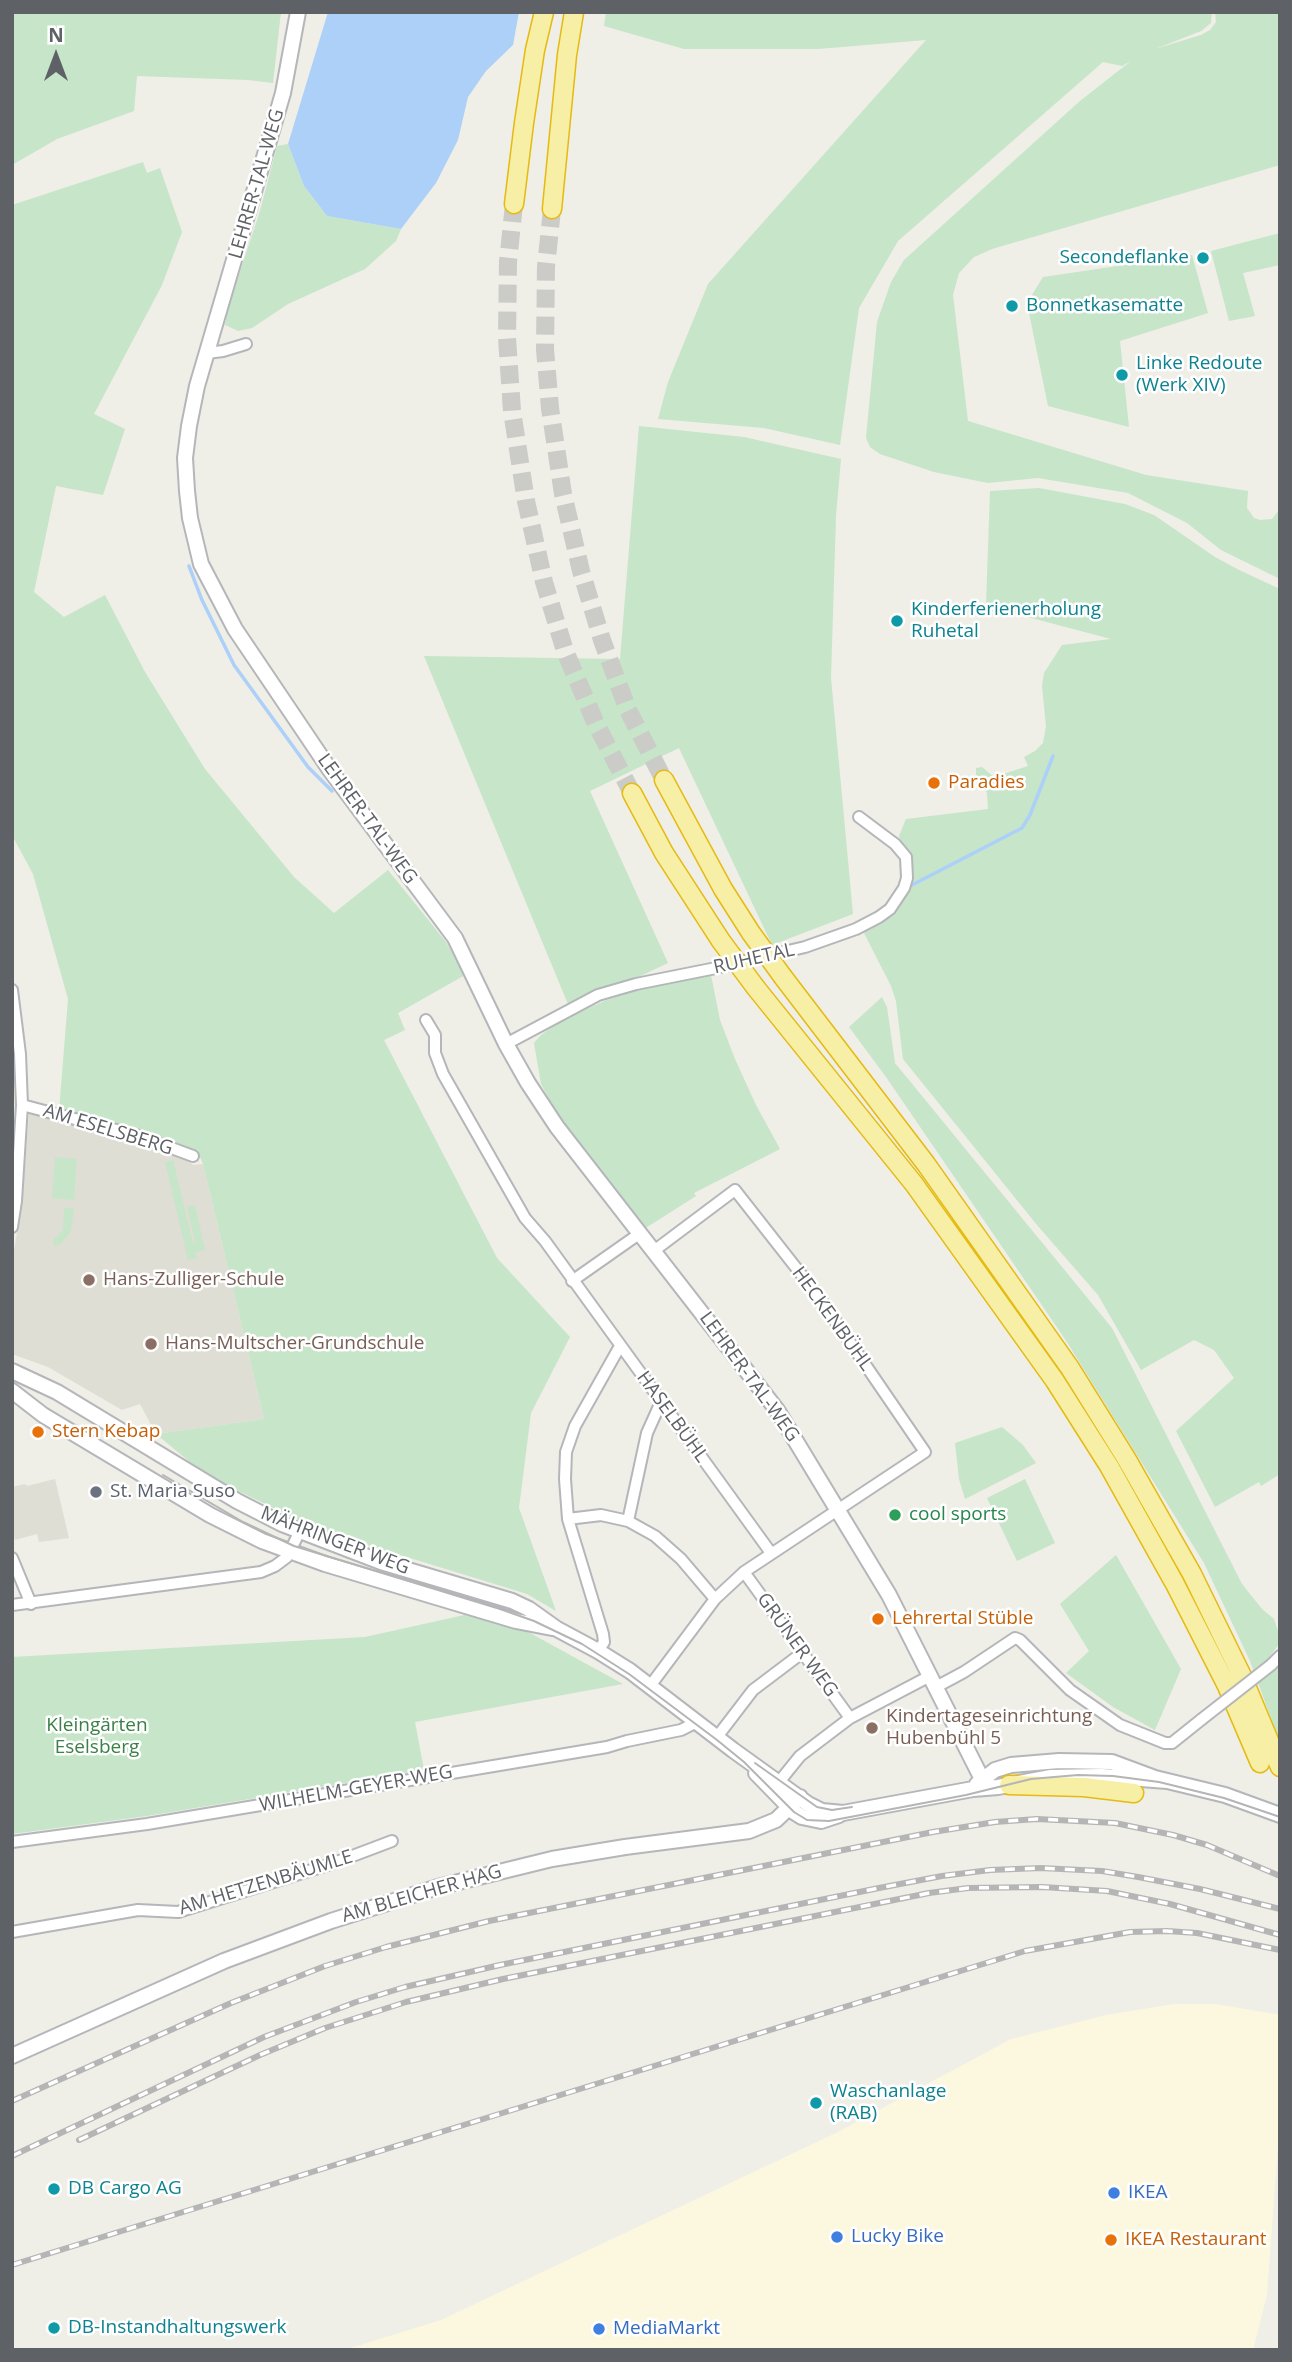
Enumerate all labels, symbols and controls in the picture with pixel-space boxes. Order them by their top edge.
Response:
north arrow [21,21,91,91]
text: N [48,22,64,48]
street label: LEHRER-TAL-WEG [225,106,289,262]
place label: Secondeflanke [1059,247,1189,269]
marker: Secondeflanke [1195,250,1211,266]
place label: Bonnetkasematte [1026,295,1183,317]
marker: Bonnetkasematte [1004,298,1020,314]
place label: Linke Redoute (Werk XIV) [1136,353,1262,397]
marker: Linke Redoute (Werk XIV) [1114,367,1130,383]
place label: Kinderferienerholung Ruhetal [911,599,1101,643]
marker: Kinderferienerholung Ruhetal [889,613,905,629]
street label: LEHRER-TAL-WEG [312,750,422,888]
place label: Paradies [948,772,1024,794]
marker: Paradies [926,775,942,791]
street label: RUHETAL [711,939,797,979]
street label: AM ESELSBERG [40,1099,176,1161]
street label: HECKENBÜHL [787,1263,877,1375]
place label: Hans-Zulliger-Schule [103,1269,284,1291]
marker: Hans-Zulliger-Schule [81,1272,97,1288]
street label: LEHRER-TAL-WEG [694,1308,804,1446]
place label: Hans-Multscher-Grundschule [165,1333,424,1355]
marker: Hans-Multscher-Grundschule [143,1336,159,1352]
street label: HASELBÜHL [631,1367,713,1467]
place label: Stern Kebap [52,1421,160,1443]
marker: Stern Kebap [30,1424,46,1440]
place label: St. Maria Suso [110,1481,235,1503]
marker: St. Maria Suso [88,1484,104,1500]
street label: MÄHRINGER WEG [257,1502,413,1580]
place label: cool sports [909,1504,1006,1526]
marker: cool sports [887,1507,903,1523]
street label: GRÜNER WEG [752,1589,842,1701]
place label: Lehrertal Stüble [892,1608,1033,1630]
marker: Lehrertal Stüble [870,1611,886,1627]
place label: Kindertageseinrichtung Hubenbühl 5 [886,1706,1092,1750]
park label: Kleingärten Eselsberg [46,1715,148,1759]
marker: Kindertageseinrichtung Hubenbühl 5 [864,1720,880,1736]
street label: WILHELM-GEYER-WEG [258,1761,454,1817]
street label: AM HETZENBÄUMLE [176,1846,356,1920]
street label: AM BLEICHER HAG [339,1860,505,1928]
place label: Waschanlage (RAB) [830,2081,946,2125]
marker: Waschanlage (RAB) [808,2095,824,2111]
place label: DB Cargo AG [68,2178,182,2200]
marker: DB Cargo AG [46,2181,62,2197]
place label: IKEA [1128,2182,1168,2204]
marker: IKEA [1106,2185,1122,2201]
place label: Lucky Bike [851,2226,944,2248]
marker: Lucky Bike [829,2229,845,2245]
place label: IKEA Restaurant [1125,2229,1267,2251]
marker: IKEA Restaurant [1103,2232,1119,2248]
place label: DB-Instandhaltungswerk [68,2317,286,2339]
place label: MediaMarkt [613,2318,720,2340]
marker: DB-Instandhaltungswerk [46,2320,62,2336]
marker: MediaMarkt [591,2321,607,2337]

